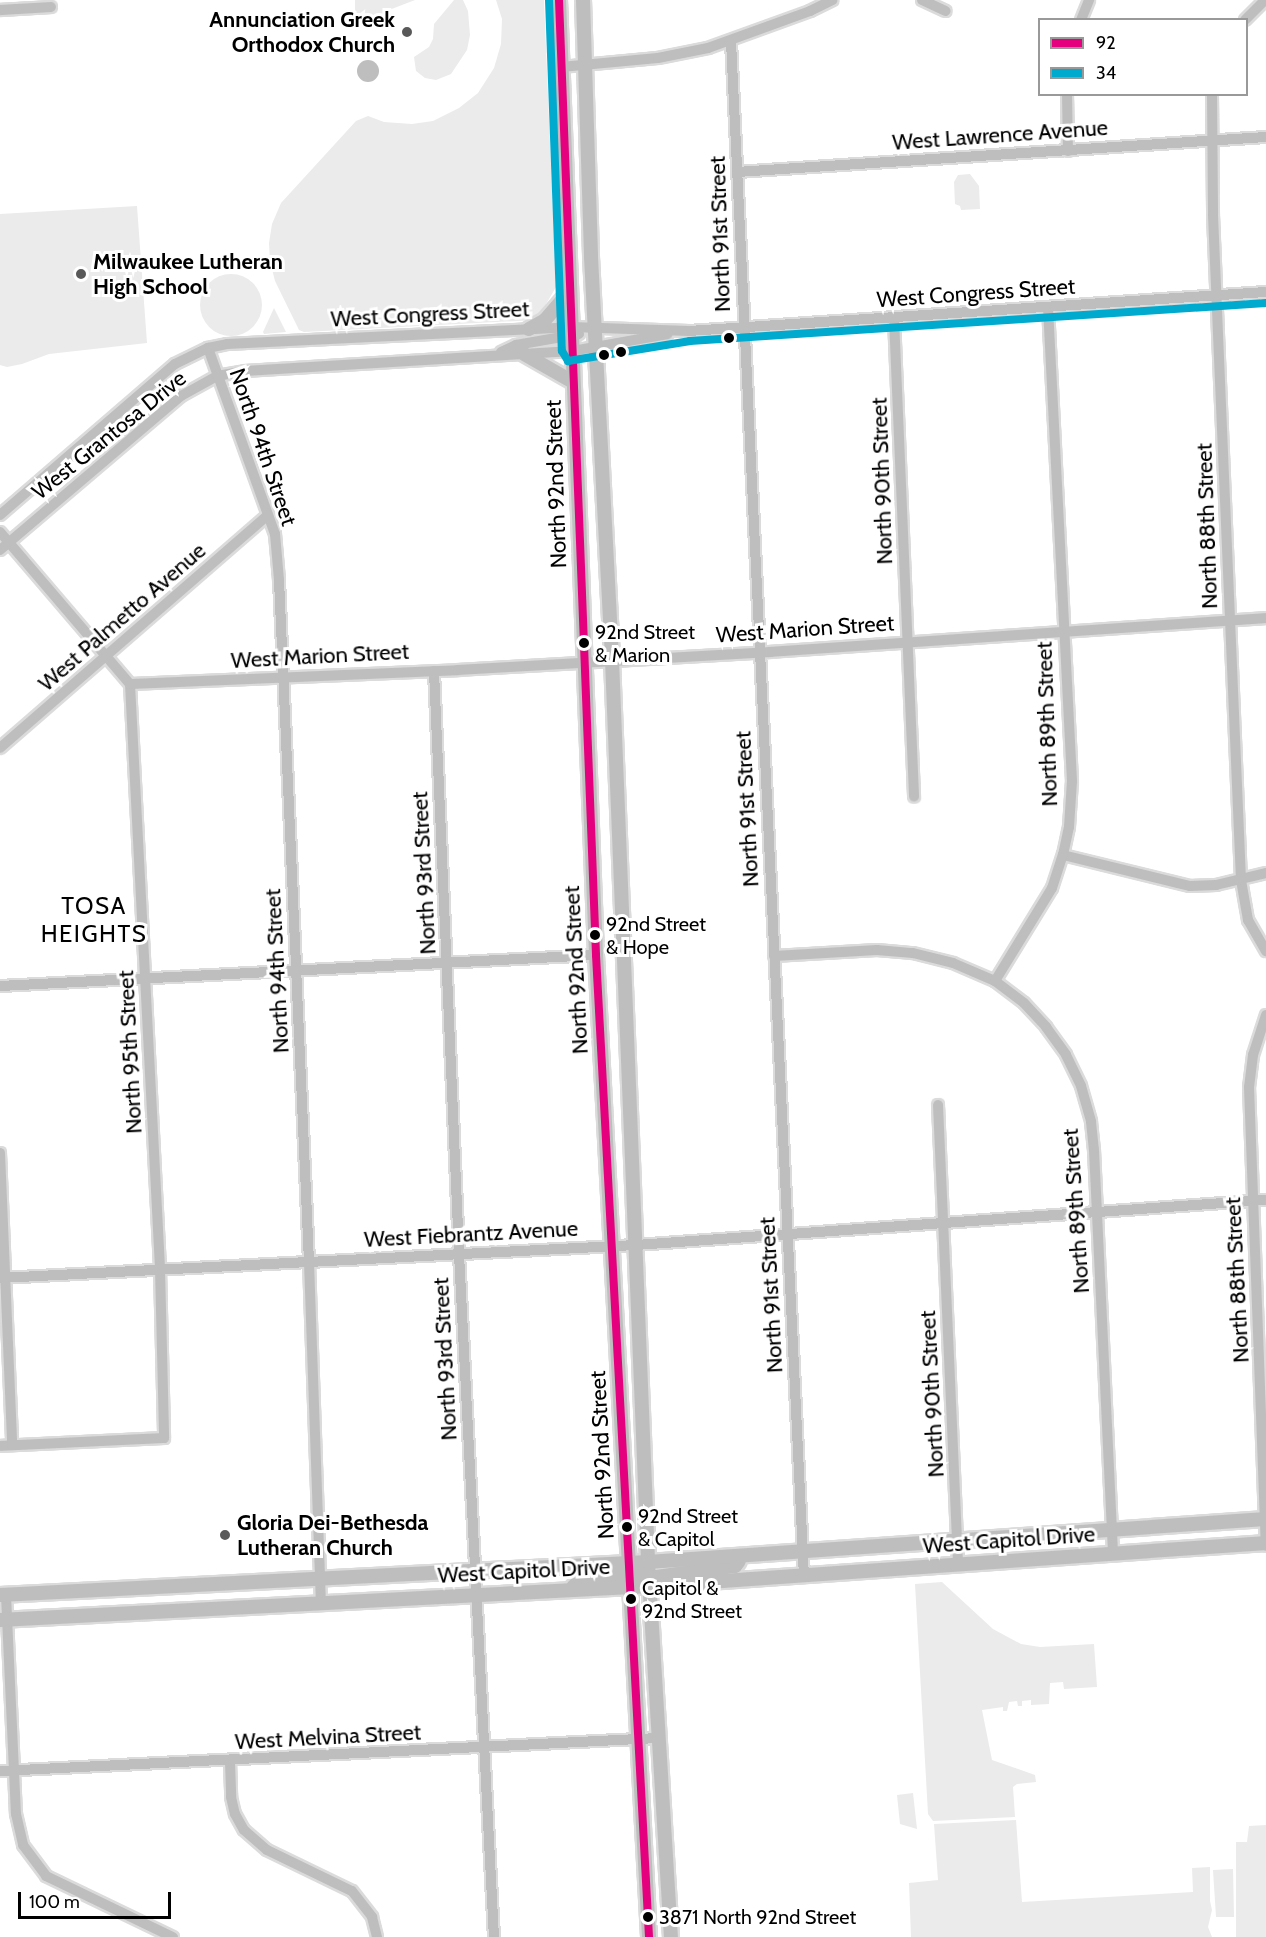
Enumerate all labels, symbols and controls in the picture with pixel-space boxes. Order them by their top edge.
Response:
place label: Annunciation Greek Orthodox Church [209,6,395,57]
legend [1038,18,1248,96]
marker: Annunciation Greek Orthodox Church [400,25,414,39]
text: 92 [1096,32,1116,54]
text: 34 [1096,62,1116,84]
street label: West Lawrence Avenue [891,114,1109,156]
street label: North 91st Street [704,155,736,313]
place label: Milwaukee Lutheran High School [93,248,283,300]
marker: Milwaukee Lutheran High School [74,267,88,281]
street label: West Congress Street [876,273,1076,313]
street label: West Congress Street [330,296,530,332]
unlabelled marker [723,332,735,344]
unlabelled marker [615,346,627,358]
unlabelled marker [598,349,610,361]
street label: West Grantosa Drive [27,365,191,505]
street label: North 94th Street [224,365,302,529]
street label: North 90th Street [866,397,898,565]
street label: North 92nd Street [540,399,572,569]
street label: North 88th Street [1191,443,1223,609]
street label: West Palmetto Avenue [33,537,211,697]
street label: West Marion Street [715,610,895,648]
place label: 92nd Street & Marion [595,620,695,667]
marker: 92nd Street & Marion [578,637,590,649]
street label: West Marion Street [230,638,410,674]
street label: North 89th Street [1031,641,1063,807]
street label: North 91st Street [730,730,764,888]
street label: North 93rd Street [407,791,441,955]
street label: North 92nd Street [558,885,594,1055]
street label: North 94th Street [260,888,294,1054]
district label: TOSA HEIGHTS [41,892,147,948]
place label: 92nd Street & Hope [606,912,706,959]
marker: 92nd Street & Hope [589,929,601,941]
street label: North 95th Street [113,970,147,1134]
street label: North 89th Street [1057,1128,1095,1294]
street label: North 88th Street [1219,1196,1255,1364]
street label: West Fiebrantz Avenue [363,1215,579,1253]
street label: North 91st Street [754,1216,788,1374]
street label: North 93rd Street [428,1277,462,1441]
street label: North 90th Street [914,1310,950,1478]
street label: North 92nd Street [584,1370,620,1540]
place label: 92nd Street & Capitol [638,1504,738,1551]
place label: Gloria Dei-Bethesda Lutheran Church [237,1509,429,1560]
marker: 92nd Street & Capitol [621,1521,633,1533]
street label: West Capitol Drive [922,1521,1096,1559]
marker: Gloria Dei-Bethesda Lutheran Church [218,1528,232,1542]
street label: West Capitol Drive [437,1553,611,1589]
place label: Capitol & 92nd Street [642,1576,742,1623]
marker: Capitol & 92nd Street [625,1593,637,1605]
street label: West Melvina Street [234,1719,422,1755]
scale bar [21,1880,174,1918]
text: 100 m [29,1891,80,1913]
place label: 3871 North 92nd Street [659,1905,856,1929]
marker: 3871 North 92nd Street [642,1911,654,1923]

